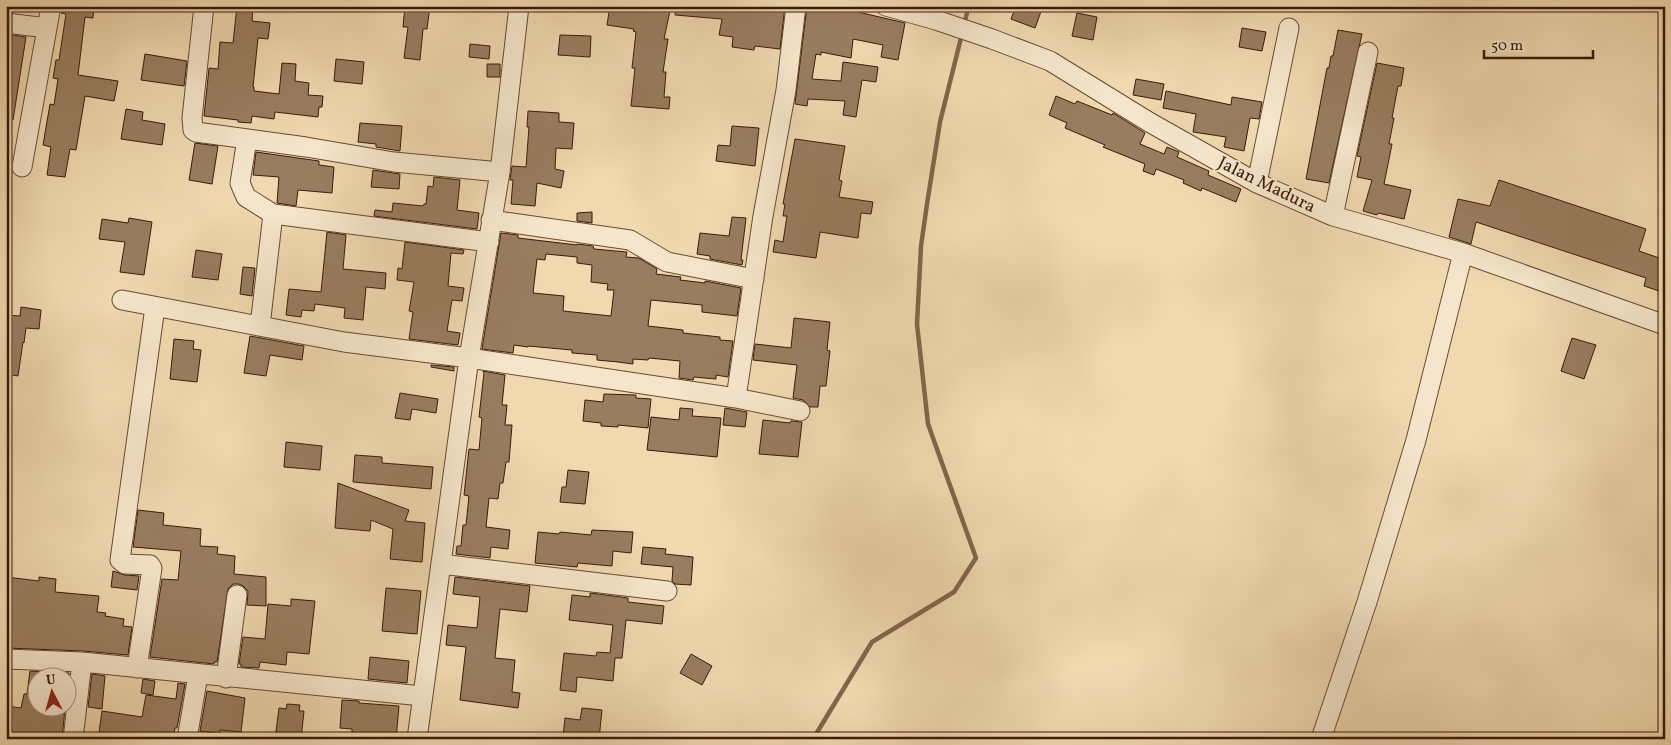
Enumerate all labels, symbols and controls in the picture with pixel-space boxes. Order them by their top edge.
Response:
scale bar [1484,28,1592,60]
text: 50 m [1491,36,1523,57]
street label: Jalan Madura [1213,151,1320,220]
north arrow [28,668,78,718]
text: U [45,671,57,691]

